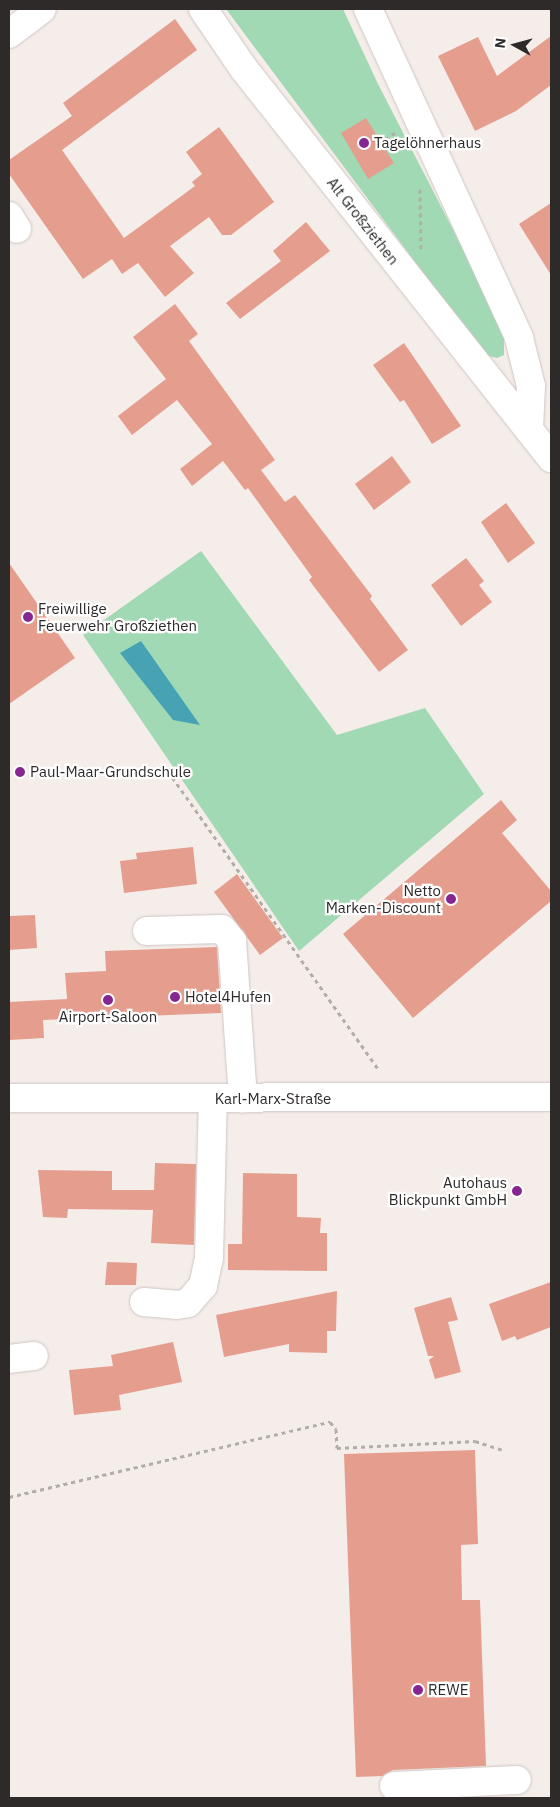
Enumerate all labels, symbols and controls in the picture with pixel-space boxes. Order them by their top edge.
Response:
north arrow [490,20,540,70]
text: N [491,37,510,49]
place label: Tagelöhnerhaus [374,134,481,152]
marker: Tagelöhnerhaus [358,137,370,149]
street label: Alt Großziethen [323,174,403,268]
place label: Freiwillige Feuerwehr Großziethen [38,599,197,634]
marker: Freiwillige Feuerwehr Großziethen [22,611,34,623]
place label: Paul-Maar-Grundschule [30,763,191,781]
marker: Paul-Maar-Grundschule [14,766,26,778]
place label: Netto Marken-Discount [326,881,441,916]
marker: Netto Marken-Discount [445,893,457,905]
place label: Hotel4Hufen [185,988,271,1006]
marker: Hotel4Hufen [169,991,181,1003]
marker: Airport-Saloon [102,994,114,1006]
place label: Airport-Saloon [59,1008,157,1026]
street label: Karl-Marx-Straße [215,1090,331,1108]
place label: Autohaus Blickpunkt GmbH [389,1173,507,1208]
marker: Autohaus Blickpunkt GmbH [511,1185,523,1197]
place label: REWE [428,1681,468,1699]
marker: REWE [412,1684,424,1696]

